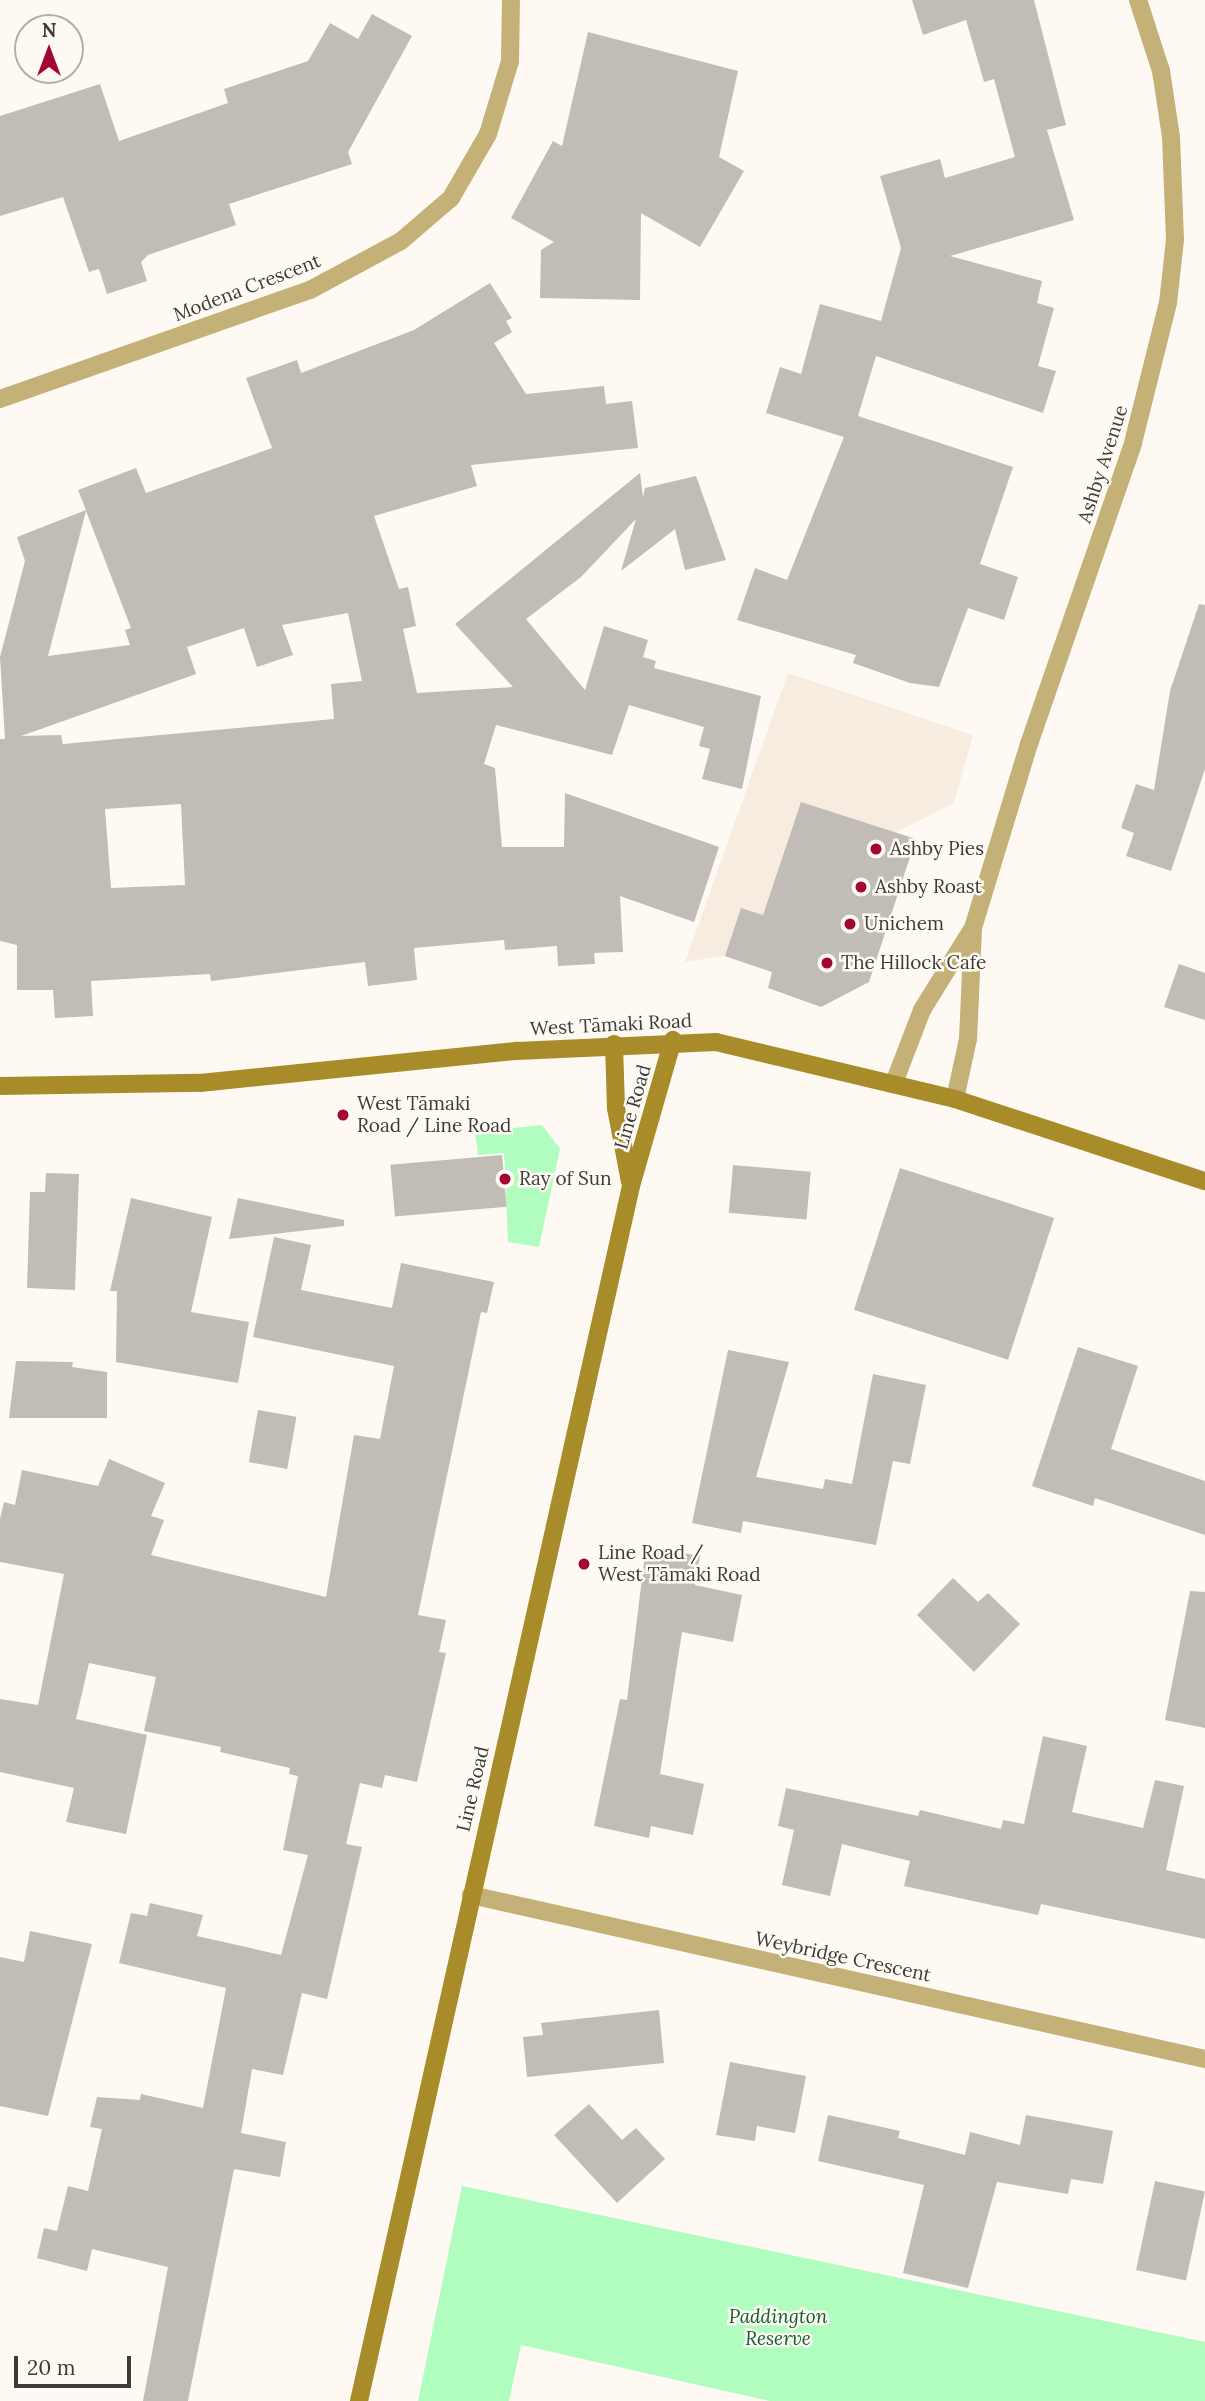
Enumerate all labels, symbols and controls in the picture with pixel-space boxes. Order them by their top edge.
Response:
north arrow [14,14,84,84]
text: N [42,18,56,42]
street label: Modena Crescent [170,249,324,327]
street label: Ashby Avenue [1073,402,1133,526]
place label: Ashby Pies [890,838,984,860]
marker: Ashby Pies [868,841,884,857]
place label: Ashby Roast [875,876,982,898]
marker: Ashby Roast [853,879,869,895]
place label: Unichem [864,913,944,935]
marker: Unichem [842,916,858,932]
place label: The Hillock Cafe [841,952,986,974]
marker: The Hillock Cafe [819,955,835,971]
street label: West Tāmaki Road [529,1009,693,1041]
street label: Line Road [610,1062,656,1152]
place label: West Tāmaki Road / Line Road [357,1093,511,1137]
marker: West Tāmaki Road / Line Road [335,1107,351,1123]
place label: Ray of Sun [519,1168,612,1190]
marker: Ray of Sun [497,1171,513,1187]
place label: Line Road / West Tāmaki Road [598,1542,761,1586]
marker: Line Road / West Tāmaki Road [576,1556,592,1572]
street label: Line Road [452,1744,494,1834]
street label: Weybridge Crescent [753,1927,933,1987]
park label: Paddington Reserve [729,2306,827,2350]
scale bar [18,2342,135,2386]
text: 20 m [27,2354,76,2381]

